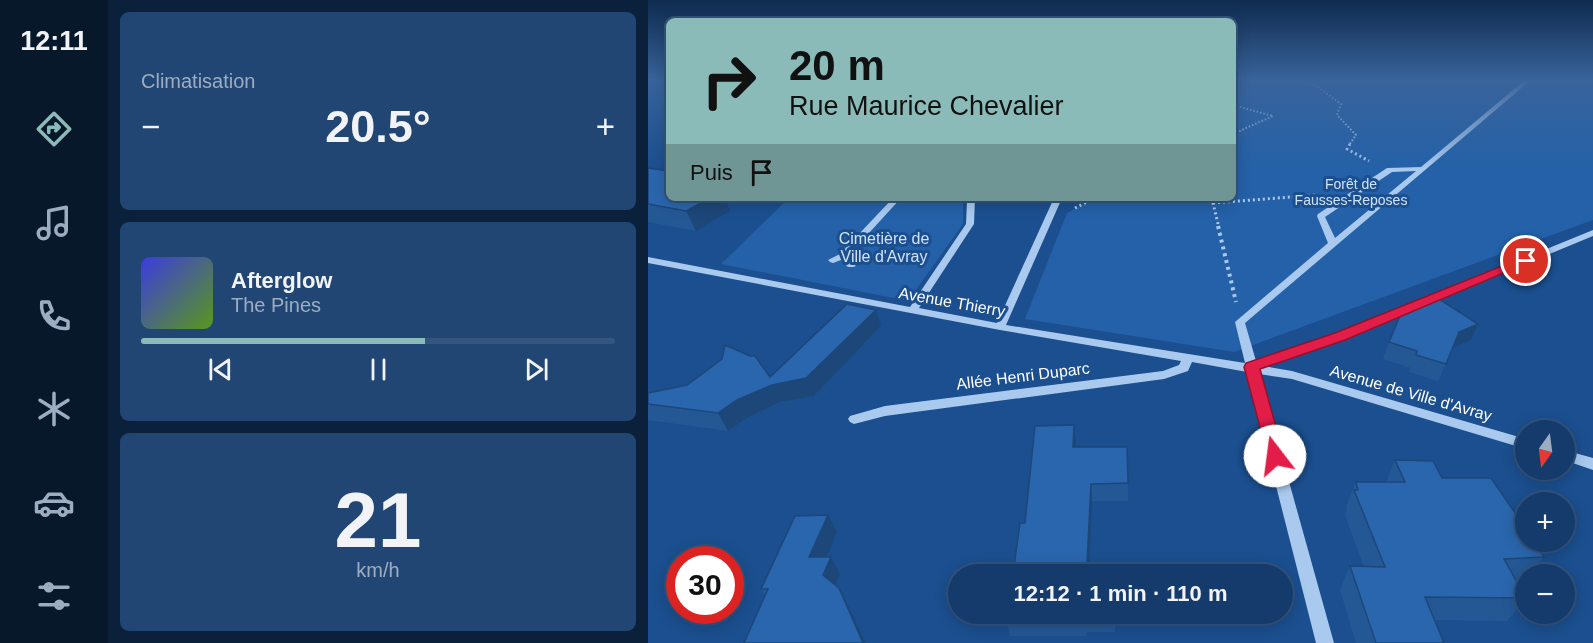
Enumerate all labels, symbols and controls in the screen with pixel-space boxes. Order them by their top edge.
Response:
text: 12:11 [20,26,88,56]
icon: right [690,42,768,120]
text: 20 m [789,42,885,89]
text: Climatisation [141,70,255,92]
text: Rue Maurice Chevalier [789,91,1064,121]
text: 20.5° [325,101,431,152]
icon: directions [33,108,75,150]
text: − [141,108,160,145]
text: + [596,108,615,145]
icon: arrive [745,156,778,189]
text: Puis [690,160,733,185]
park label: Forêt de Fausses-Reposes [1295,176,1407,208]
icon: music [33,202,75,244]
park label: Cimetière de Ville d'Avray [839,230,929,265]
pin [1500,235,1551,286]
icon: arrive [1509,244,1542,277]
text: Afterglow [231,268,332,293]
street label: Avenue Thierry [897,284,1007,320]
text: The Pines [231,294,321,316]
icon: phone [33,295,75,337]
icon: previous [204,353,237,386]
icon: pause [362,353,395,386]
icon: next [520,353,553,386]
street label: Allée Henri Duparc [955,359,1091,393]
street label: Avenue de Ville d'Avray [1328,362,1494,424]
icon: climate [33,388,75,430]
north arrow [1515,420,1575,480]
map controls [1515,420,1575,624]
position arrow [1243,424,1307,488]
text: 21 [335,476,421,564]
icon: car [33,482,75,524]
button: + [1515,492,1575,552]
speed limit sign: 30 [666,546,744,624]
text: km/h [356,559,400,581]
button: − [1515,564,1575,624]
icon: filters [33,575,75,617]
text: 12:12 · 1 min · 110 m [1014,581,1228,606]

